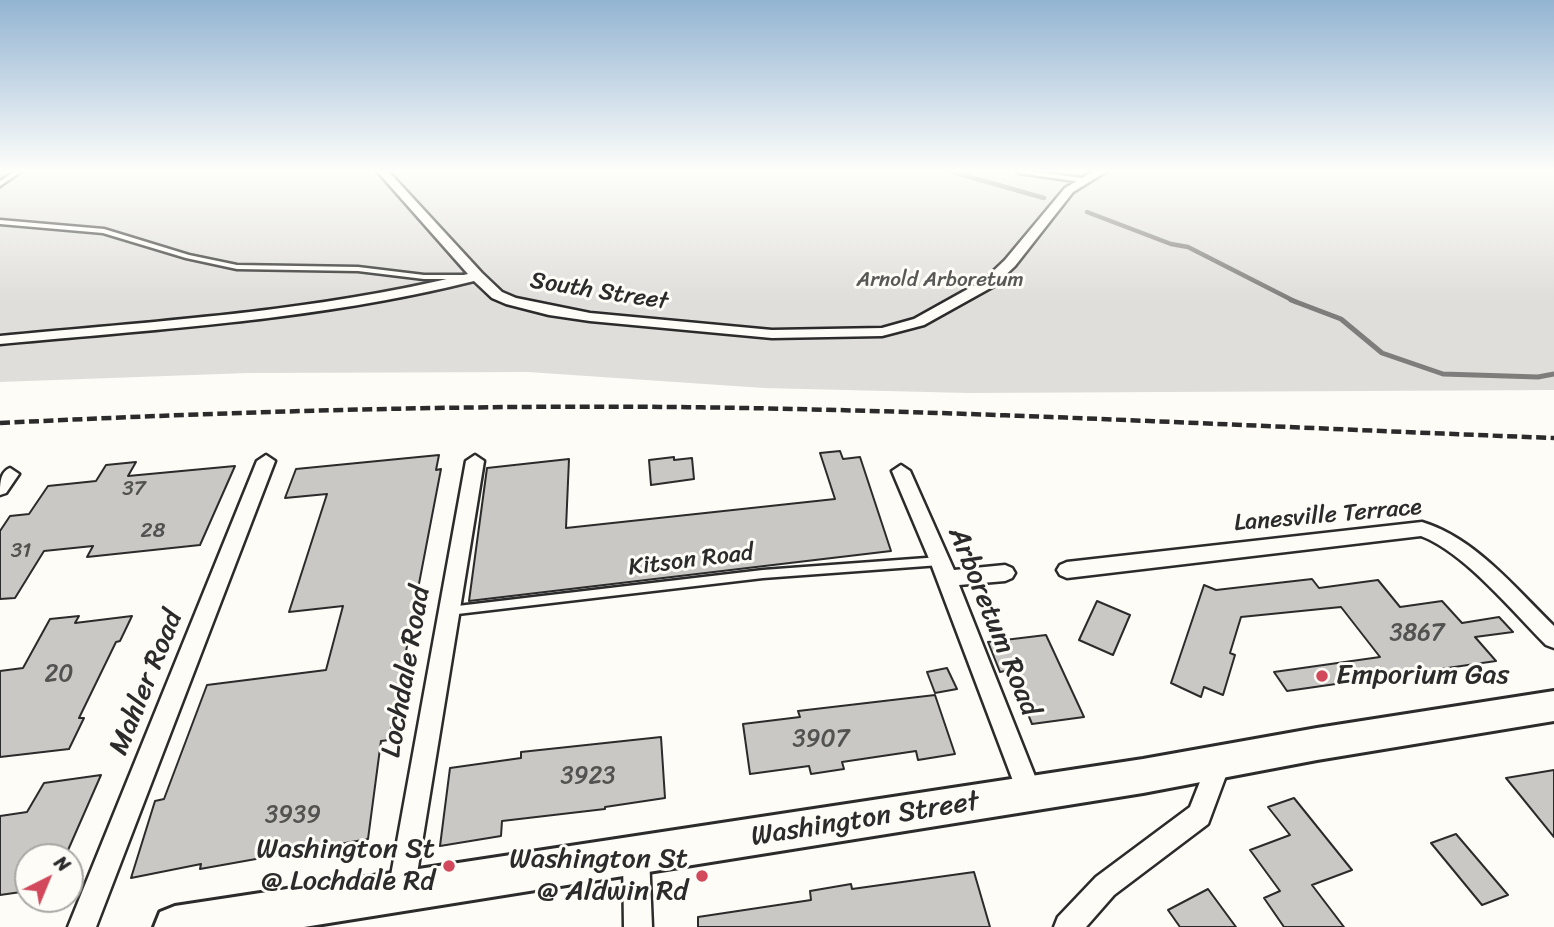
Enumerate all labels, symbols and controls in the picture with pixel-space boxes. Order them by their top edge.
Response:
street label: South Street [528,267,670,317]
park label: Arnold Arboretum [856,268,1024,294]
house number: 37 [122,477,146,503]
street label: Lanesville Terrace [1233,493,1423,539]
house number: 28 [141,519,165,545]
street label: Arboretum Road [940,523,1046,721]
house number: 31 [11,539,31,565]
street label: Kitson Road [627,539,755,583]
street label: Lochdale Road [375,584,439,760]
street label: Mahler Road [103,606,191,760]
house number: 3867 [1390,620,1444,648]
place label: Emporium Gas [1336,659,1509,693]
house number: 20 [44,661,74,689]
marker: Emporium Gas [1314,668,1330,684]
house number: 3907 [793,726,849,754]
house number: 3923 [561,763,615,791]
street label: Washington Street [749,785,981,855]
house number: 3939 [265,802,321,830]
place label: Washington St @ Lochdale Rd [256,833,435,899]
north arrow [14,843,84,913]
place label: Washington St @ Aldwin Rd [509,843,688,909]
text: N [46,847,78,880]
marker: Washington St @ Lochdale Rd [441,858,457,874]
marker: Washington St @ Aldwin Rd [694,868,710,884]

